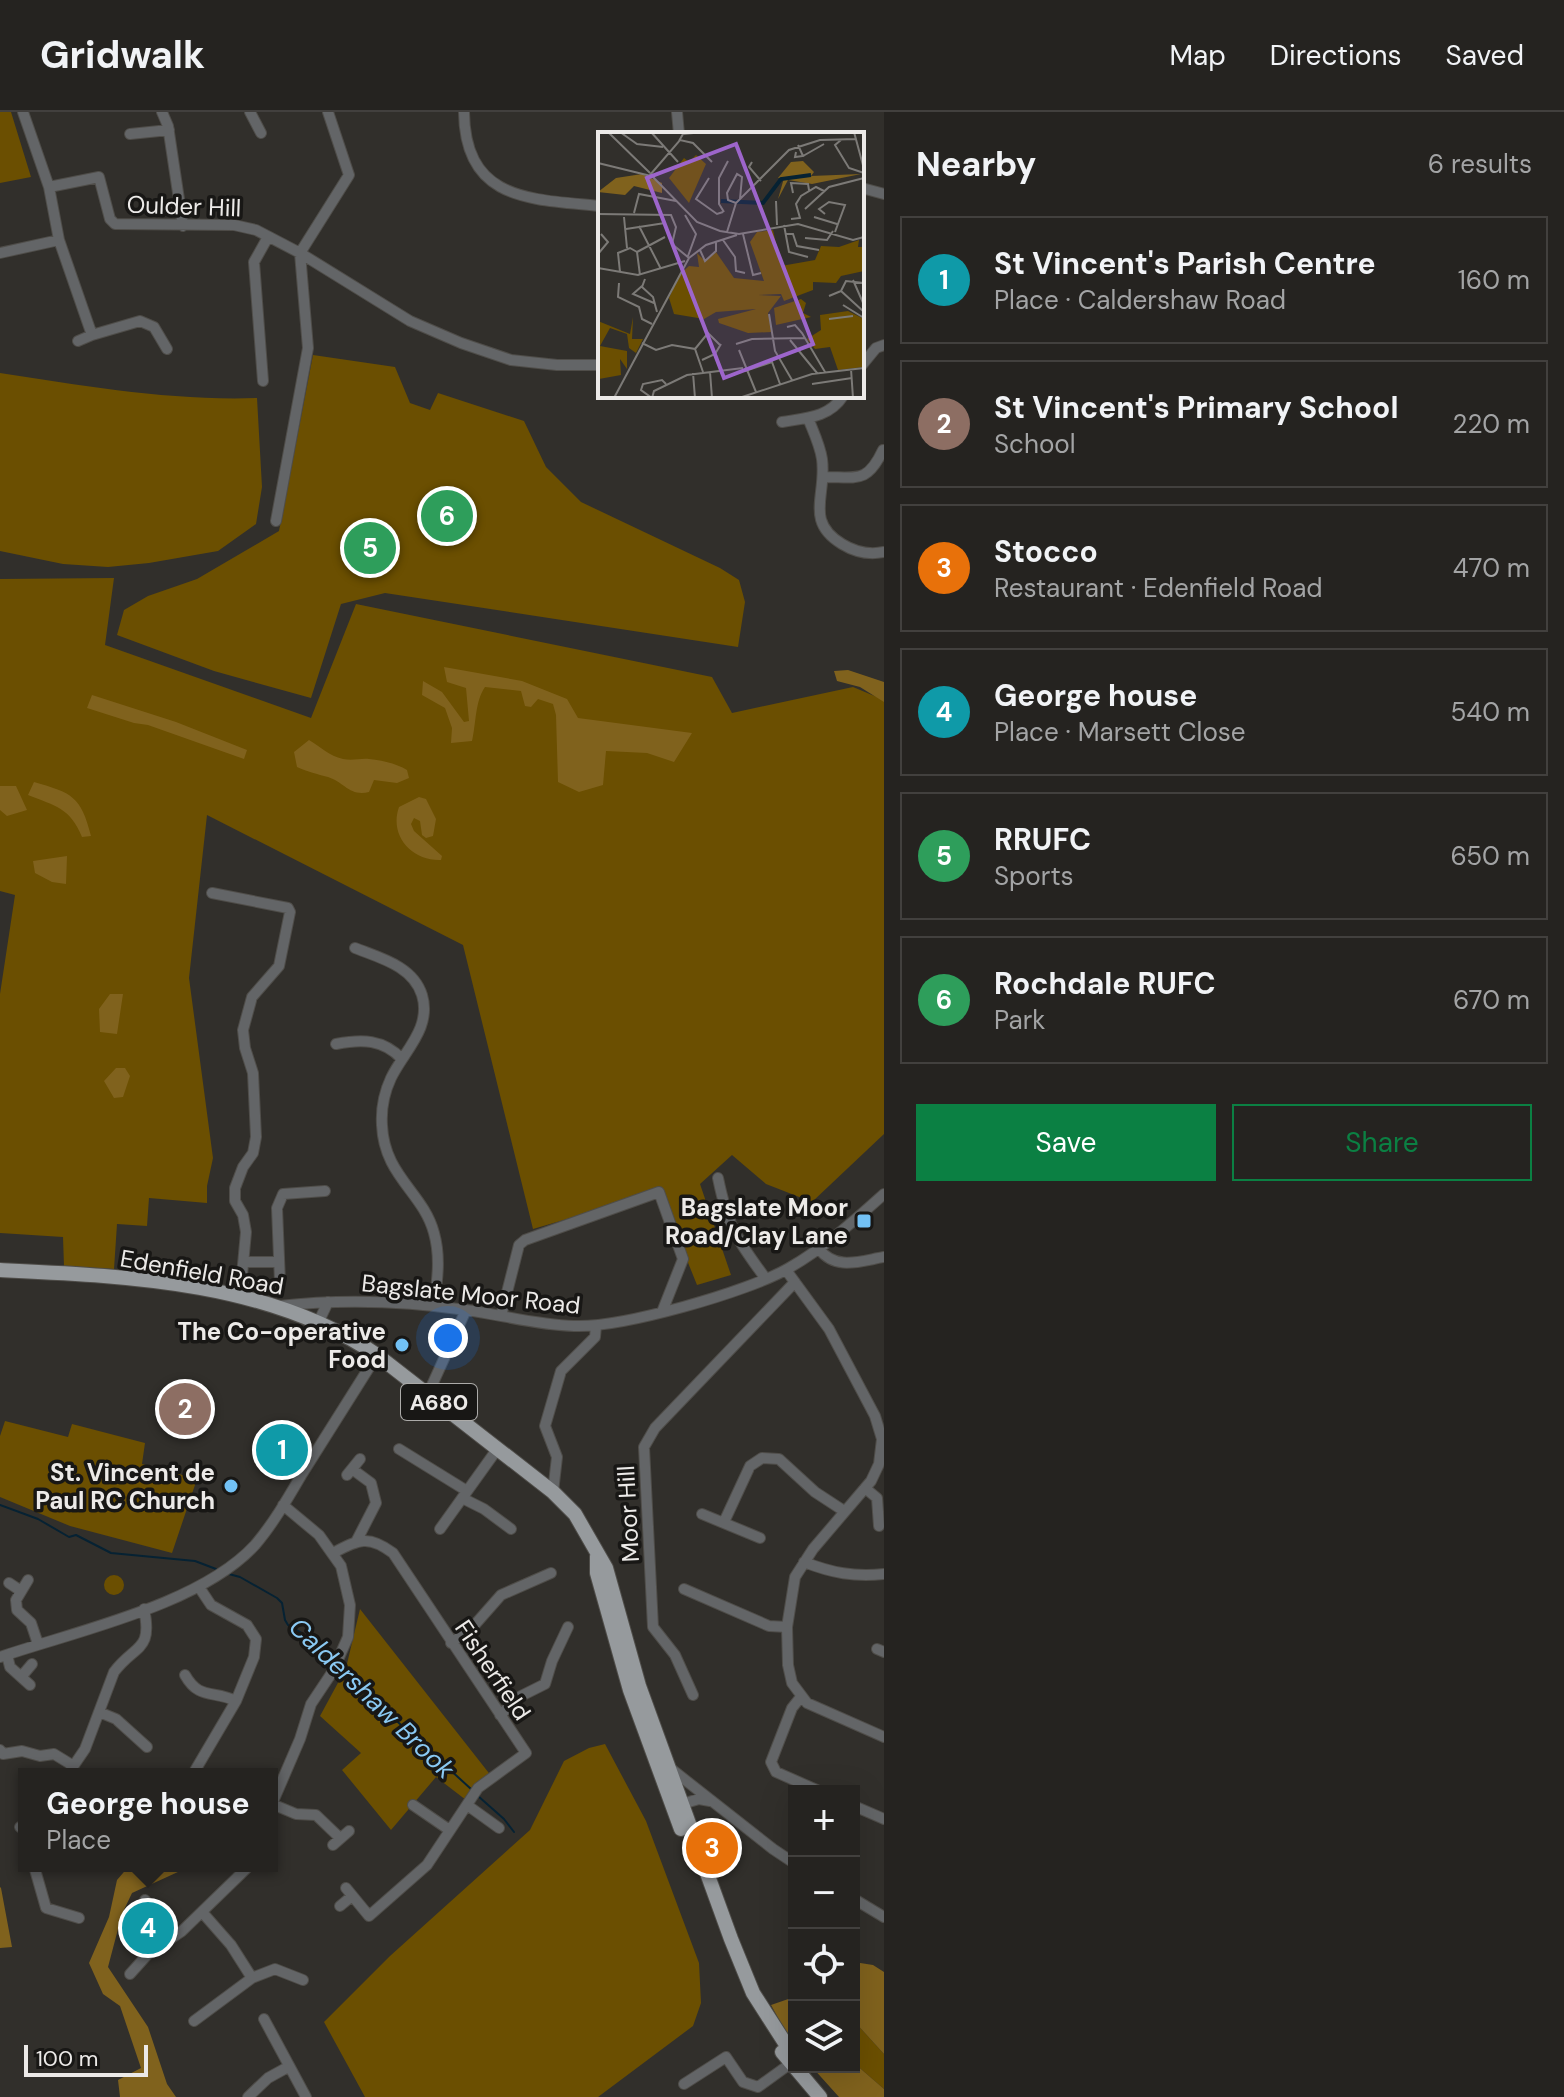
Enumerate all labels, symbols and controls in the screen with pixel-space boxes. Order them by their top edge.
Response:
text: Gridwalk [40,30,205,80]
text: Map [1169,37,1226,74]
text: Directions [1270,37,1402,74]
text: Saved [1446,37,1524,74]
inset map [598,132,864,398]
text: Nearby [916,142,1036,187]
text: 6 results [1428,147,1532,181]
street label: Oulder Hill [126,189,242,223]
text: St Vincent's Parish Centre [994,244,1376,283]
text: 1 [939,263,949,297]
text: 160 m [1458,263,1530,297]
text: Place · Caldershaw Road [994,283,1286,317]
text: St Vincent's Primary School [994,388,1398,427]
text: 2 [936,407,952,441]
text: 220 m [1452,407,1530,441]
text: School [994,427,1076,461]
pin: 6 [421,486,473,546]
pin: 5 [344,518,396,578]
text: Stocco [994,532,1098,571]
text: 3 [936,551,952,585]
text: 470 m [1453,551,1530,585]
text: Restaurant · Edenfield Road [994,571,1323,605]
text: George house [994,676,1197,715]
text: 4 [936,695,952,729]
text: 540 m [1450,695,1530,729]
text: Place · Marsett Close [994,715,1246,749]
text: RRUFC [994,820,1091,859]
text: 5 [936,839,952,873]
text: 650 m [1450,839,1530,873]
text: Sports [994,859,1074,893]
text: Rochdale RUFC [994,964,1216,1003]
text: 6 [936,983,952,1017]
text: 670 m [1453,983,1530,1017]
text: Park [994,1003,1045,1037]
button: Save [916,1104,1216,1181]
button: Share [1232,1104,1532,1181]
place label: Bagslate Moor Road/Clay Lane [665,1192,848,1251]
marker: Bagslate Moor Road/Clay Lane [855,1212,873,1230]
street label: Edenfield Road [118,1242,286,1302]
street label: Bagslate Moor Road [360,1267,582,1321]
place label: The Co-operative Food [178,1316,386,1375]
your location [428,1318,468,1358]
marker: The Co-operative Food [393,1336,411,1354]
pin: 2 [159,1379,211,1439]
road number: A680 [401,1384,477,1420]
pin: 1 [256,1420,308,1480]
place label: St. Vincent de Paul RC Church [35,1457,215,1516]
street label: Moor Hill [610,1465,646,1563]
marker: St. Vincent de Paul RC Church [222,1477,240,1495]
water label: Caldershaw Brook [282,1610,463,1786]
street label: Fisherfield [448,1614,538,1726]
popup [18,1768,278,1872]
text: George house [46,1784,250,1823]
map controls [788,1785,860,2073]
button: + [788,1785,860,1857]
pin: 3 [686,1818,738,1878]
text: Place [46,1823,111,1857]
button: − [788,1857,860,1929]
pin: 4 [122,1898,174,1958]
button: locate [788,1929,860,2001]
button: layers [788,2001,860,2073]
scale bar [24,2041,148,2077]
text: 100 m [36,2044,98,2073]

